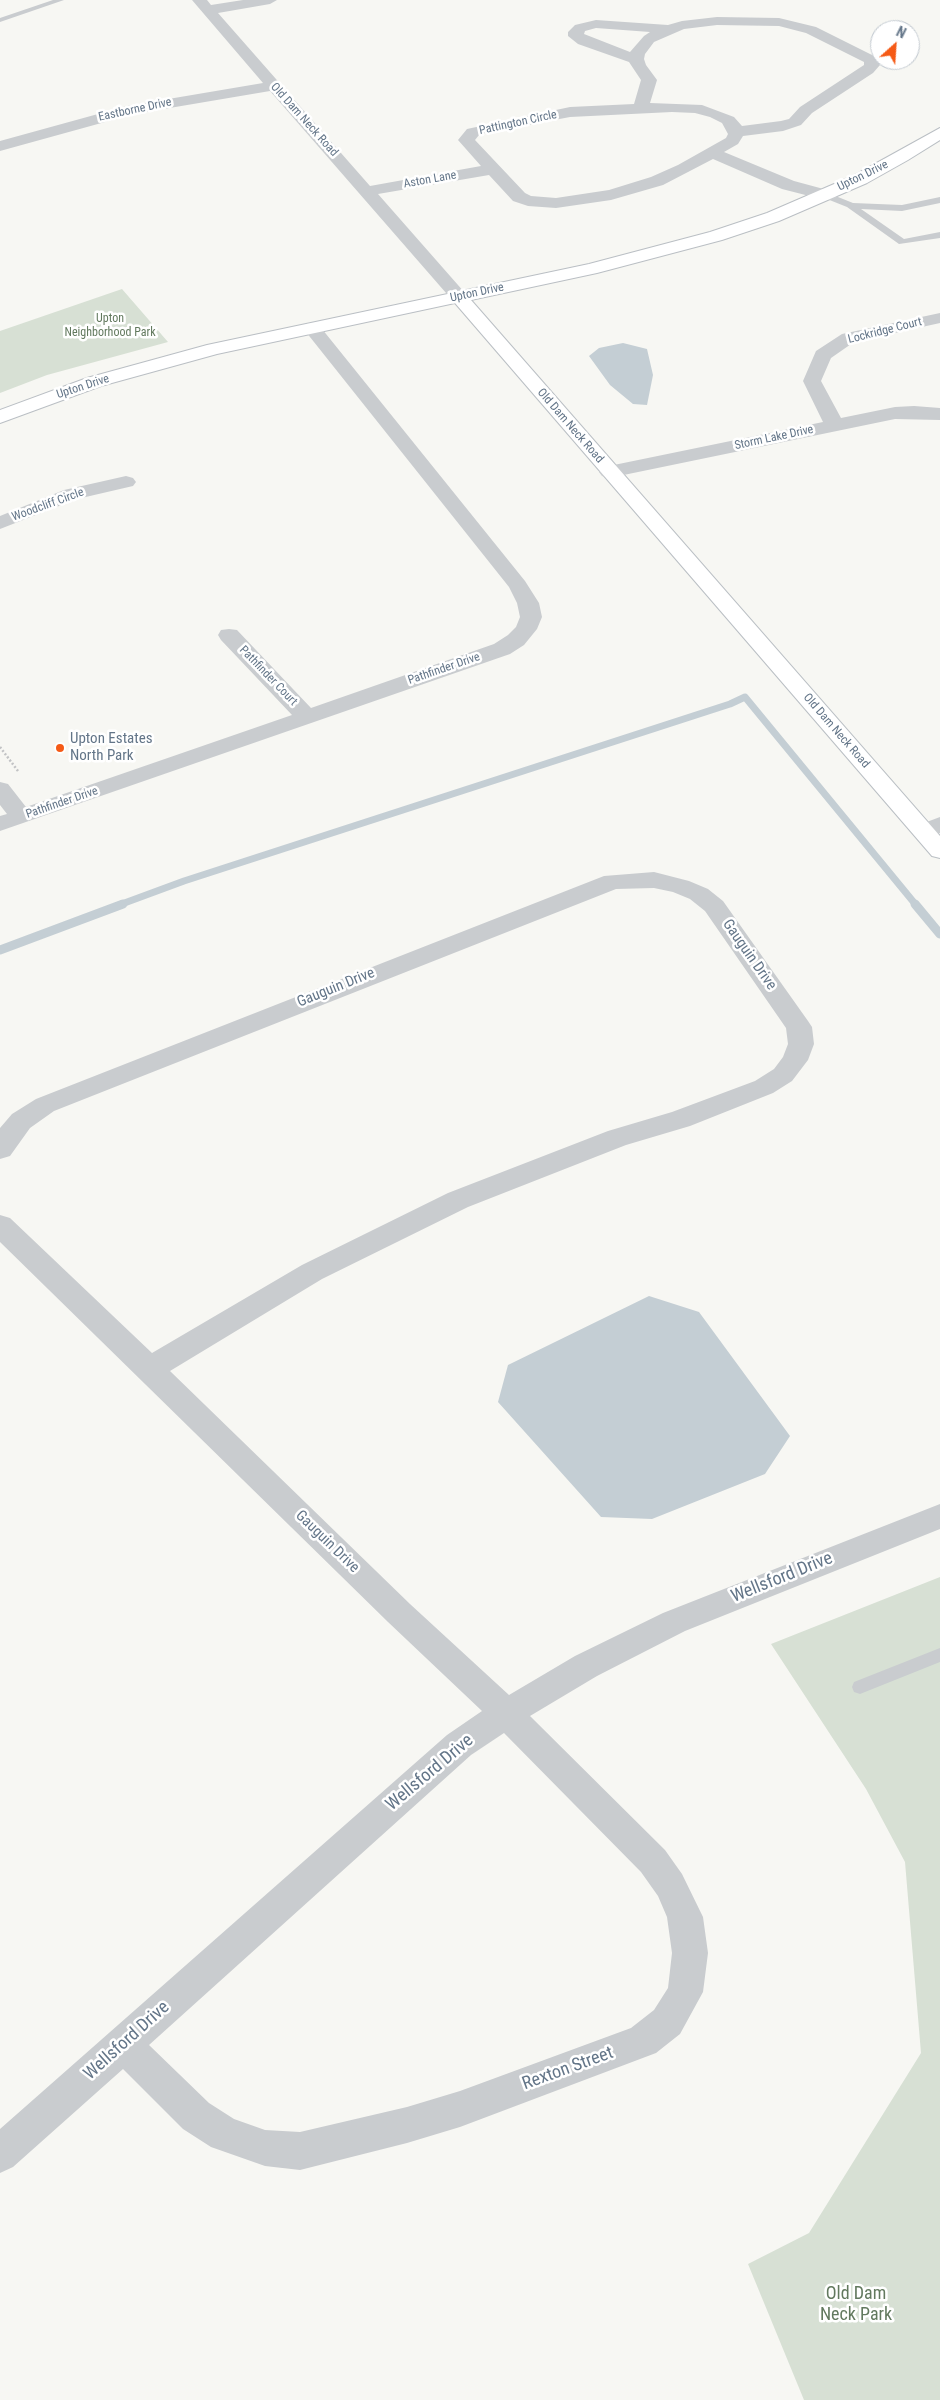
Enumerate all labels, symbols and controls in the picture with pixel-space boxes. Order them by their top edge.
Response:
north arrow [870,20,920,70]
text: N [894,23,908,41]
street label: Old Dam Neck Road [267,80,341,160]
street label: Eastborne Drive [97,95,173,125]
street label: Pattington Circle [478,108,558,138]
street label: Upton Drive [835,158,891,194]
street label: Aston Lane [403,168,457,192]
street label: Upton Drive [449,280,505,306]
park label: Upton Neighborhood Park [64,312,156,340]
street label: Lockridge Court [847,315,923,347]
street label: Upton Drive [55,372,111,402]
street label: Old Dam Neck Road [534,386,606,466]
street label: Storm Lake Drive [733,423,815,453]
street label: Woodcliff Circle [10,485,86,525]
street label: Pathfinder Court [236,643,300,709]
street label: Pathfinder Drive [406,650,482,688]
street label: Old Dam Neck Road [800,691,872,771]
place label: Upton Estates North Park [70,730,153,765]
marker: Upton Estates North Park [54,742,66,754]
street label: Pathfinder Drive [24,784,100,822]
street label: Gauguin Drive [718,916,780,994]
street label: Gauguin Drive [295,964,377,1012]
street label: Gauguin Drive [291,1507,363,1577]
street label: Wellsford Drive [728,1548,836,1608]
street label: Wellsford Drive [382,1730,478,1816]
street label: Wellsford Drive [80,1997,174,2085]
street label: Rexton Street [520,2043,616,2095]
park label: Old Dam Neck Park [820,2283,892,2326]

